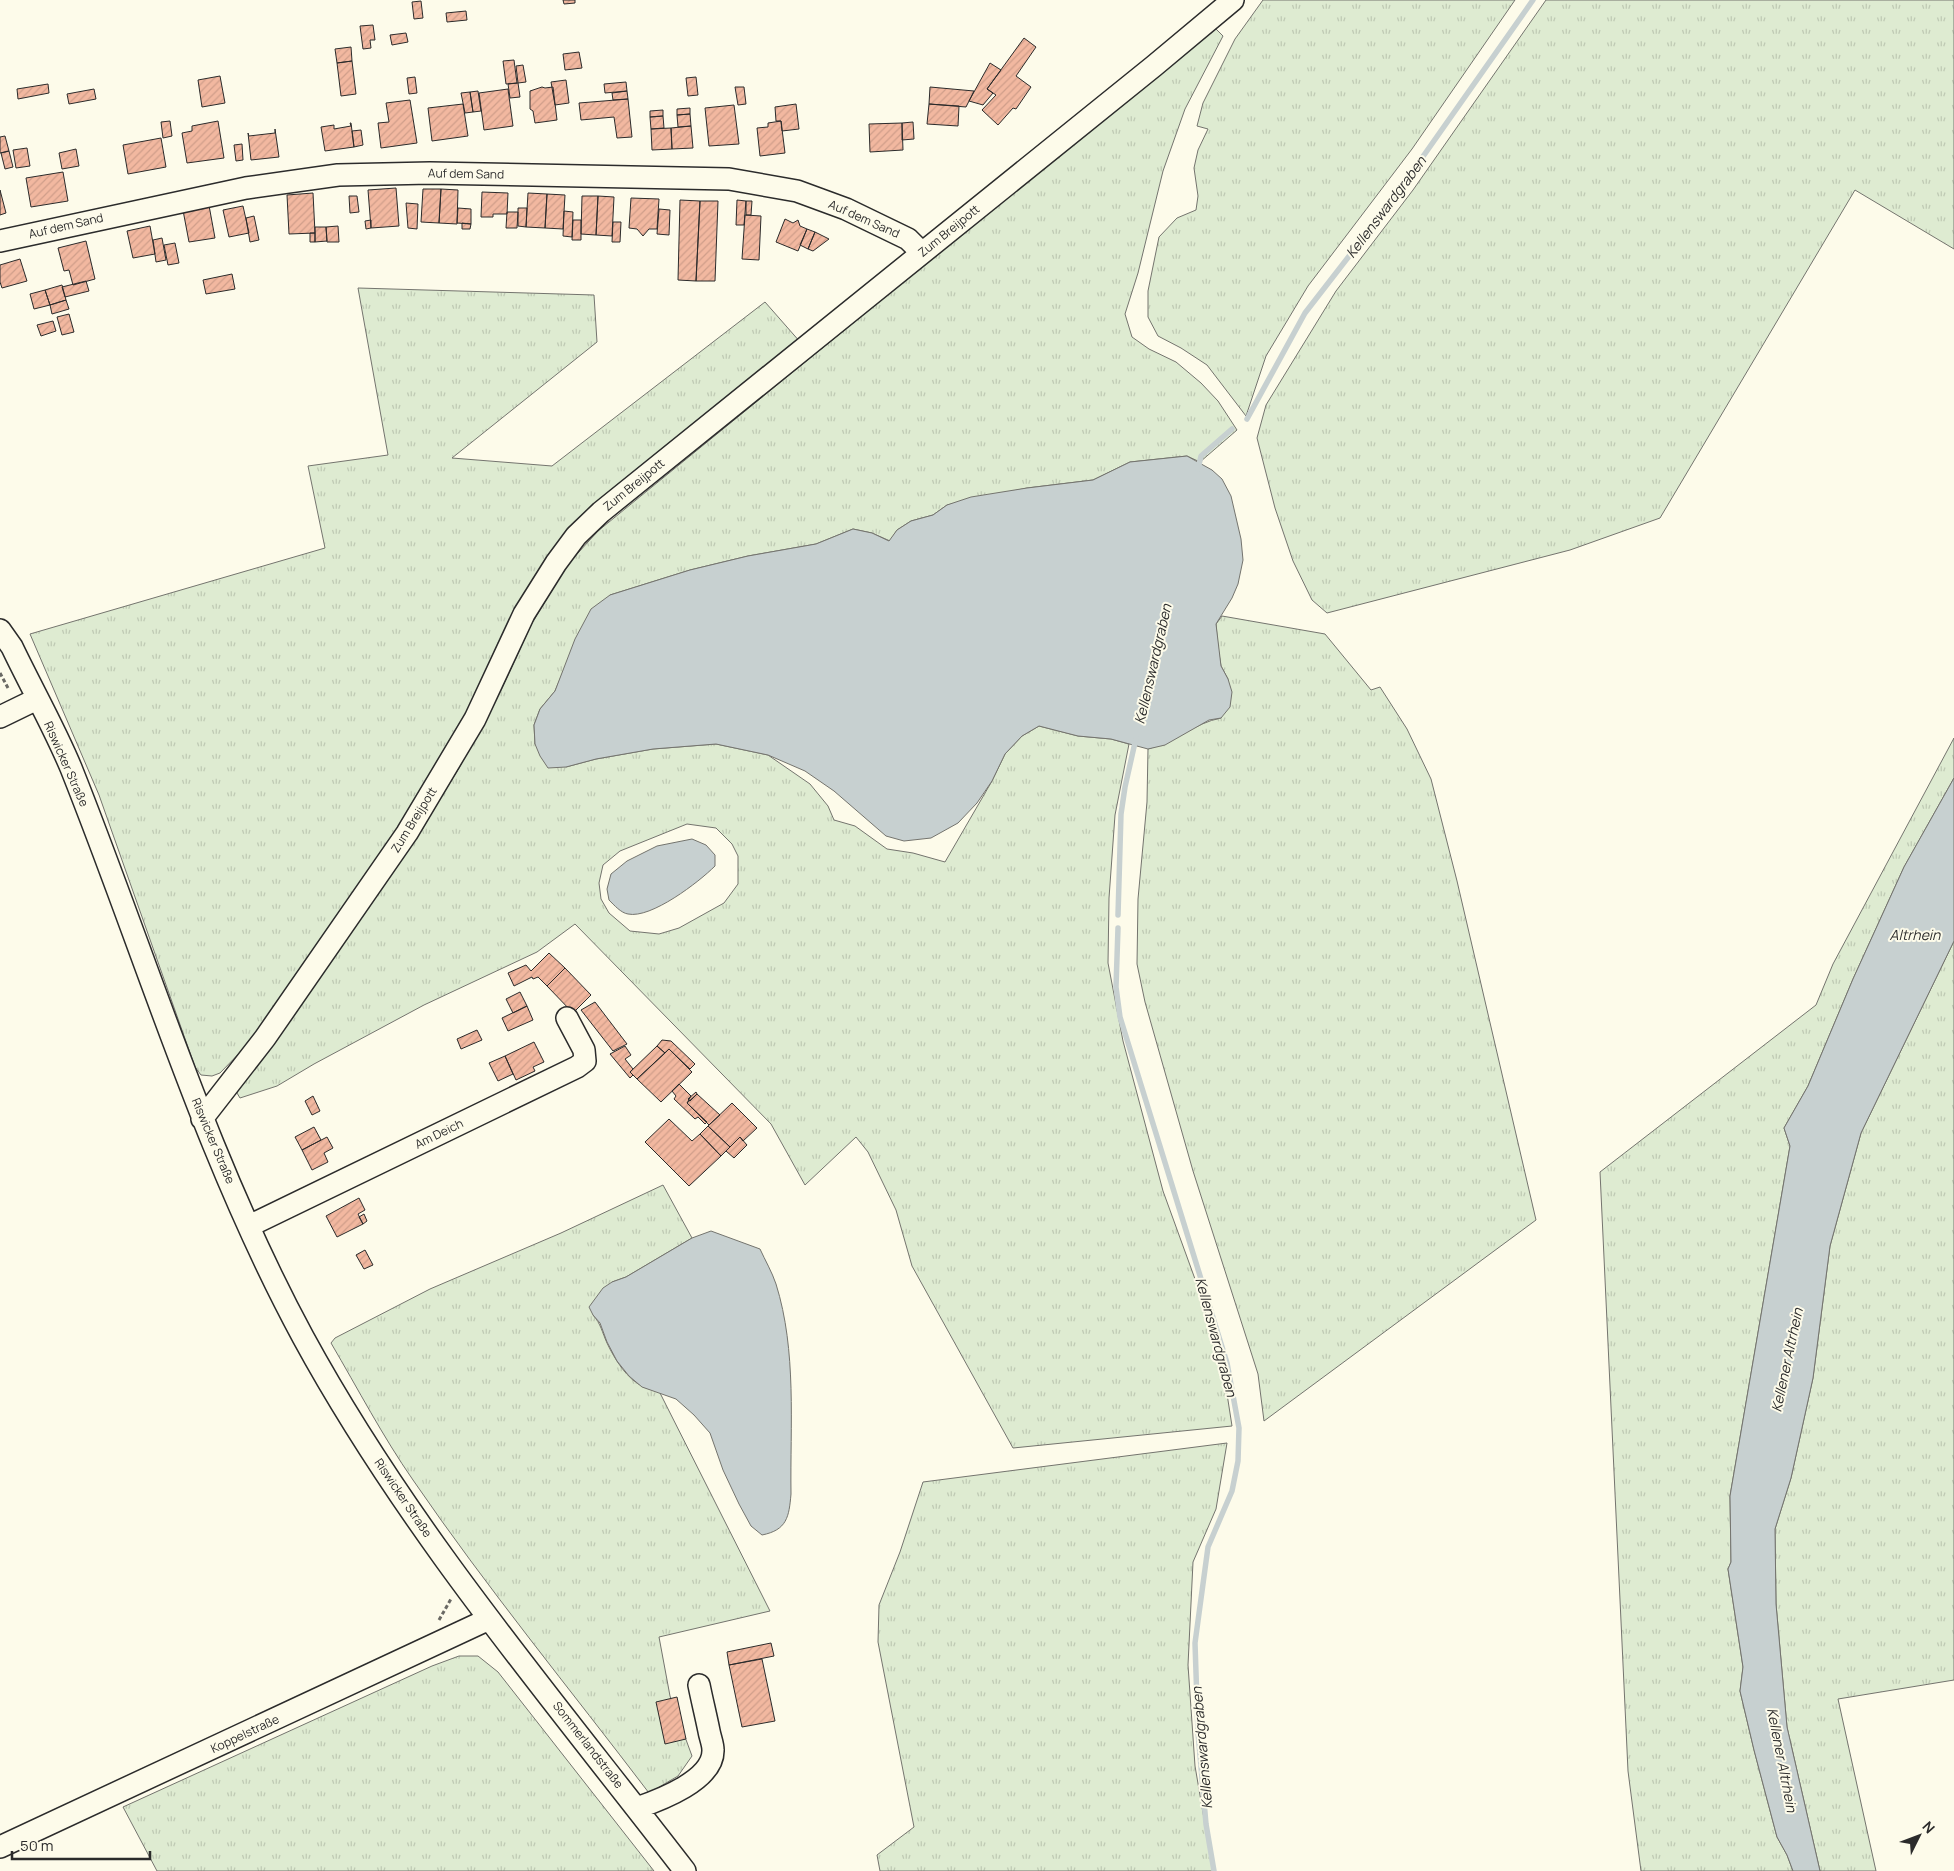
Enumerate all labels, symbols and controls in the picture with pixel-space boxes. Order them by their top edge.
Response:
water label: Kellenswardgraben [1341,152,1430,261]
street label: Auf dem Sand [428,164,504,183]
street label: Auf dem Sand [826,195,902,242]
street label: Zum Breijpott [914,200,983,261]
street label: Auf dem Sand [27,209,105,242]
street label: Zum Breijpott [599,454,668,515]
water label: Kellenswardgraben [1129,601,1176,726]
street label: Riswicker Straße [40,718,93,809]
street label: Zum Breijpott [387,784,441,856]
water label: Altrhein [1890,925,1941,944]
street label: Riswicker Straße [188,1095,239,1186]
street label: Am Deich [412,1115,466,1153]
water label: Kellenswardgraben [1191,1275,1242,1399]
water label: Kellener Altrhein [1766,1306,1807,1414]
street label: Riswicker Straße [371,1455,436,1541]
water label: Kellenswardgraben [1187,1685,1216,1810]
street label: Sommerlandstraße [549,1698,628,1792]
water label: Kellener Altrhein [1763,1706,1802,1814]
street label: Koppelstraße [208,1710,282,1757]
north arrow [1894,1811,1944,1861]
text: N [1919,1817,1939,1837]
scale bar [12,1828,150,1860]
text: 50 m [20,1835,54,1856]

